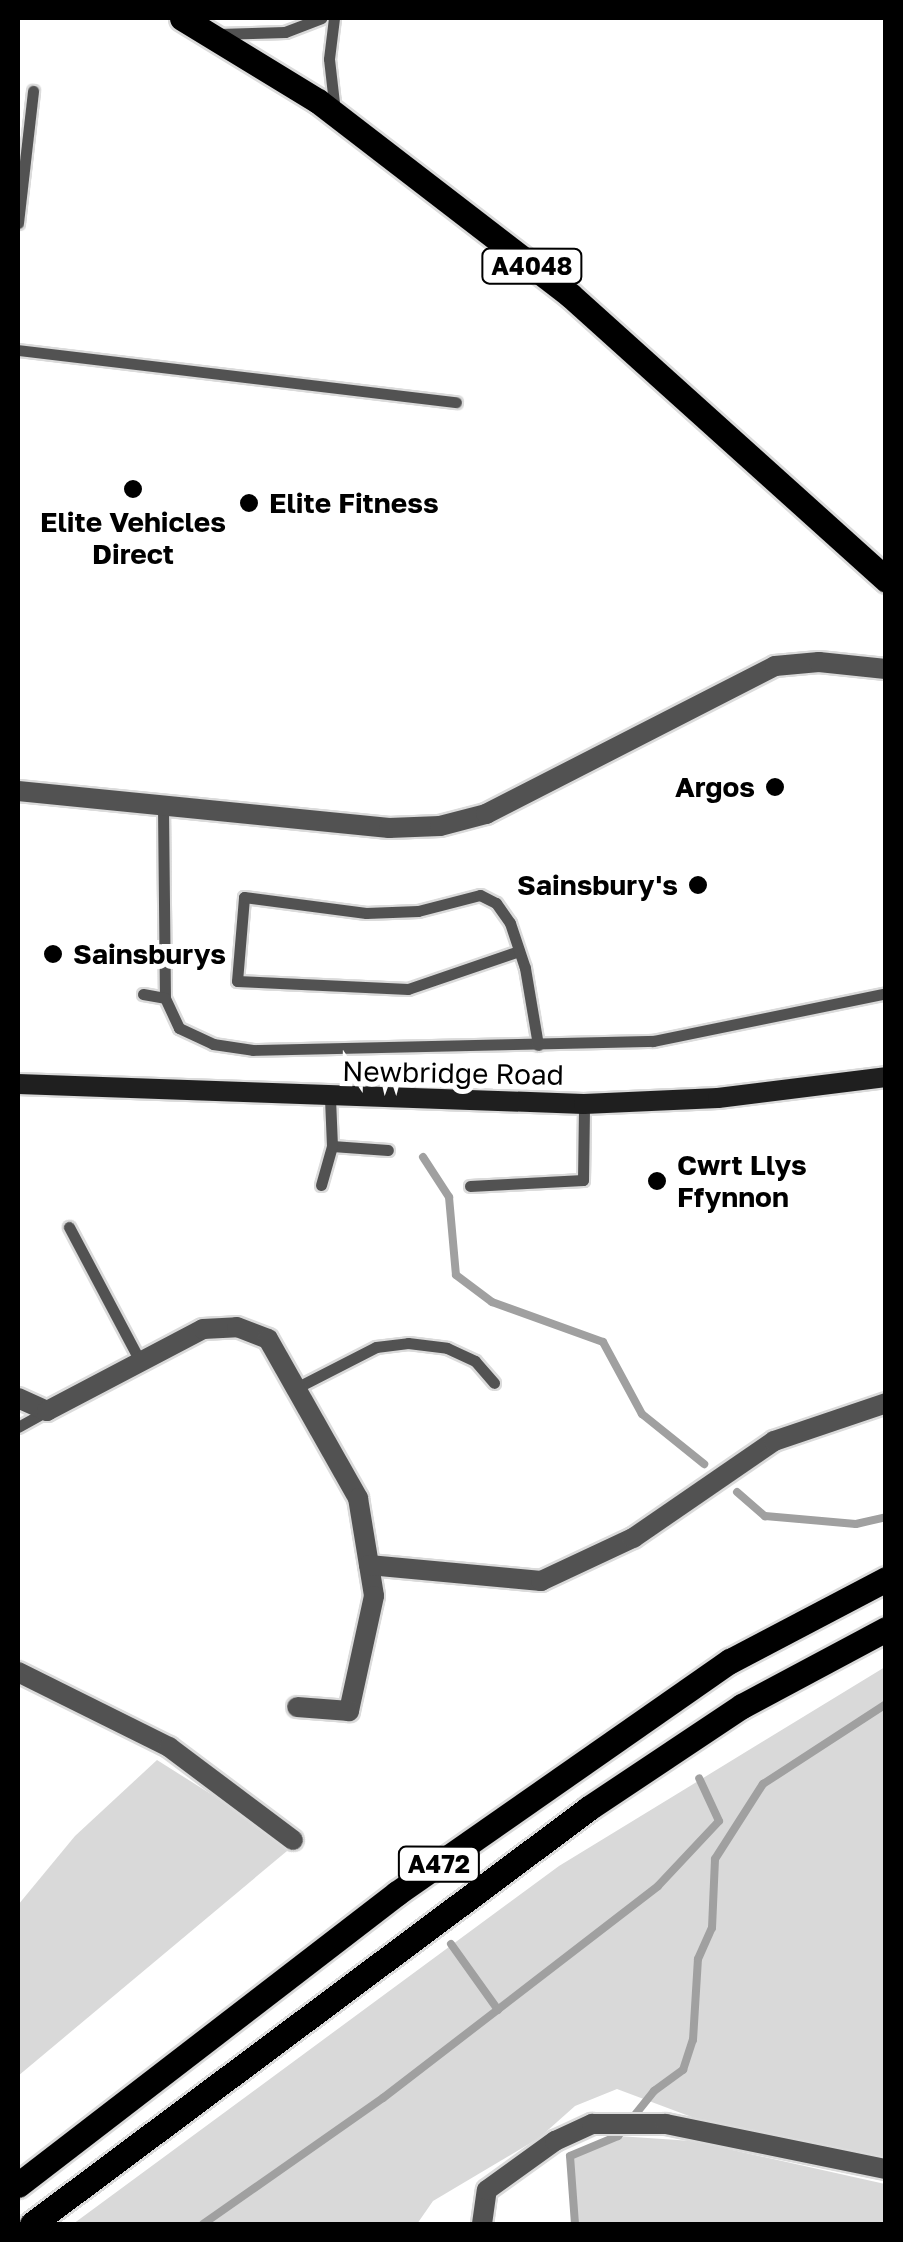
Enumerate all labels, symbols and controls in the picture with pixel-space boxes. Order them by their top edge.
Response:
road number: A4048 [480,246,584,286]
marker: Elite Vehicles Direct [122,478,144,500]
place label: Elite Fitness [269,486,439,520]
marker: Elite Fitness [238,492,260,514]
place label: Elite Vehicles Direct [40,505,226,571]
place label: Argos [675,770,755,804]
marker: Argos [764,776,786,798]
place label: Sainsbury's [517,868,678,902]
marker: Sainsbury's [687,874,709,896]
place label: Sainsburys [73,937,226,971]
marker: Sainsburys [42,943,64,965]
street label: Newbridge Road [342,1054,564,1092]
place label: Cwrt Llys Ffynnon [677,1148,807,1214]
marker: Cwrt Llys Ffynnon [646,1170,668,1192]
road number: A472 [396,1844,482,1884]

